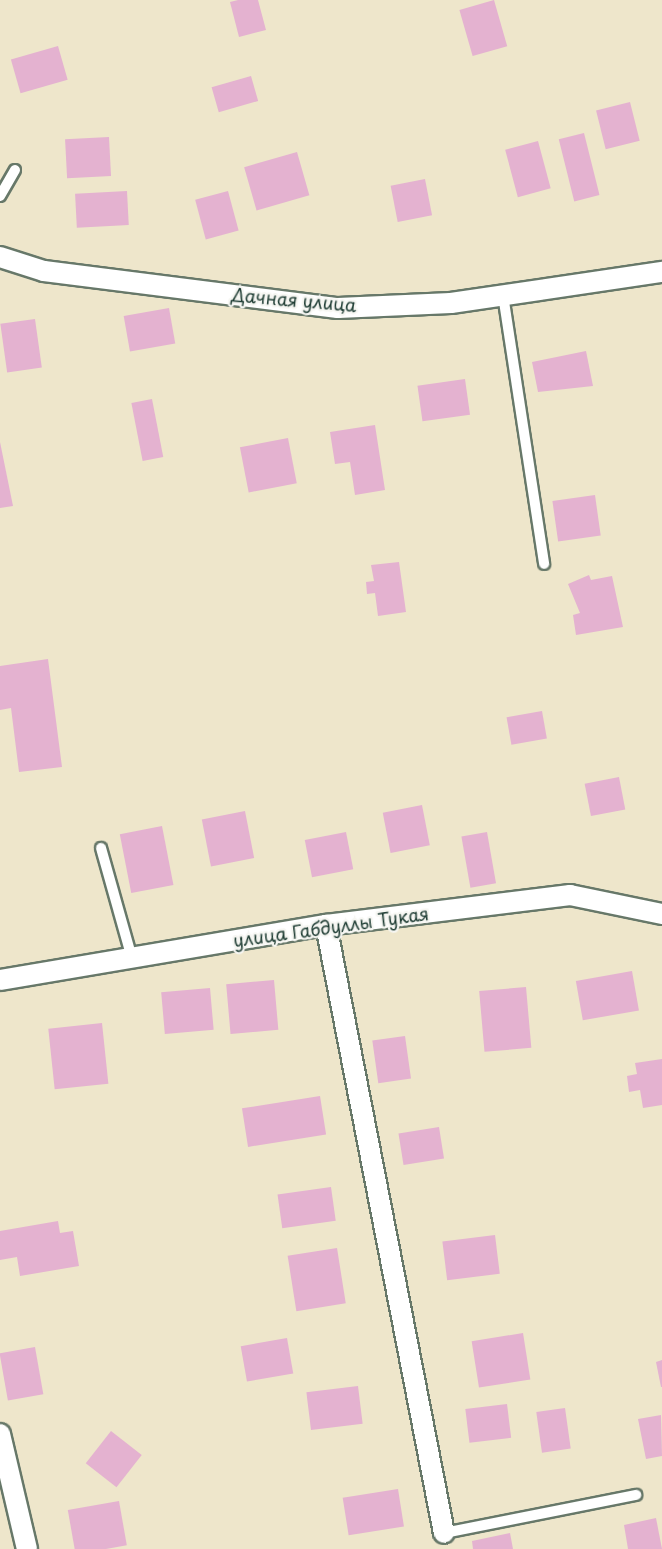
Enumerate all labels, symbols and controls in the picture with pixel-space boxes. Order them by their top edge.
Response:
street label: Дачная улица [230,284,358,316]
street label: улица Габдуллы Тукая [231,902,431,952]

